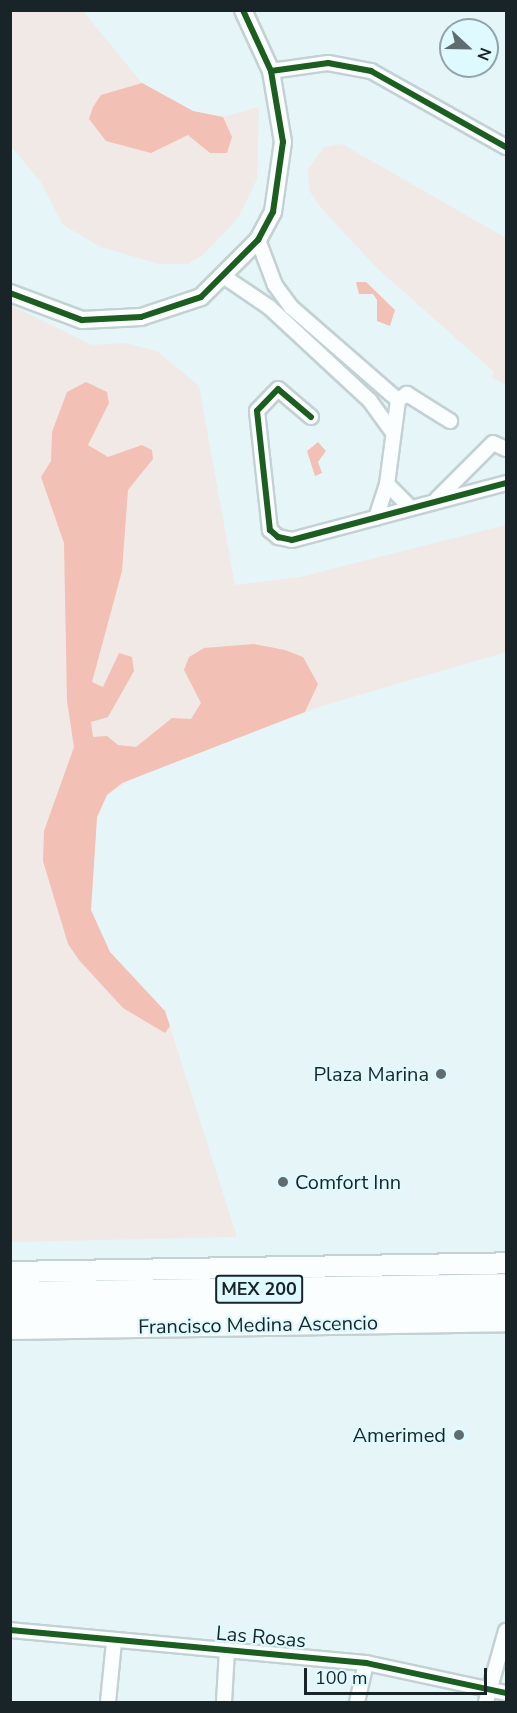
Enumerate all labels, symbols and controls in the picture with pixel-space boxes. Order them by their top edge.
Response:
north arrow [439,18,499,78]
text: N [471,44,496,64]
place label: Plaza Marina [313,1062,429,1086]
marker: Plaza Marina [434,1067,448,1081]
place label: Comfort Inn [295,1170,401,1194]
marker: Comfort Inn [276,1175,290,1189]
road number: MEX 200 [214,1274,304,1304]
street label: Francisco Medina Ascencio [138,1311,378,1339]
place label: Amerimed [352,1423,446,1447]
marker: Amerimed [450,1426,468,1444]
street label: Las Rosas [215,1621,307,1653]
scale bar [307,1656,490,1694]
text: 100 m [315,1666,367,1690]

